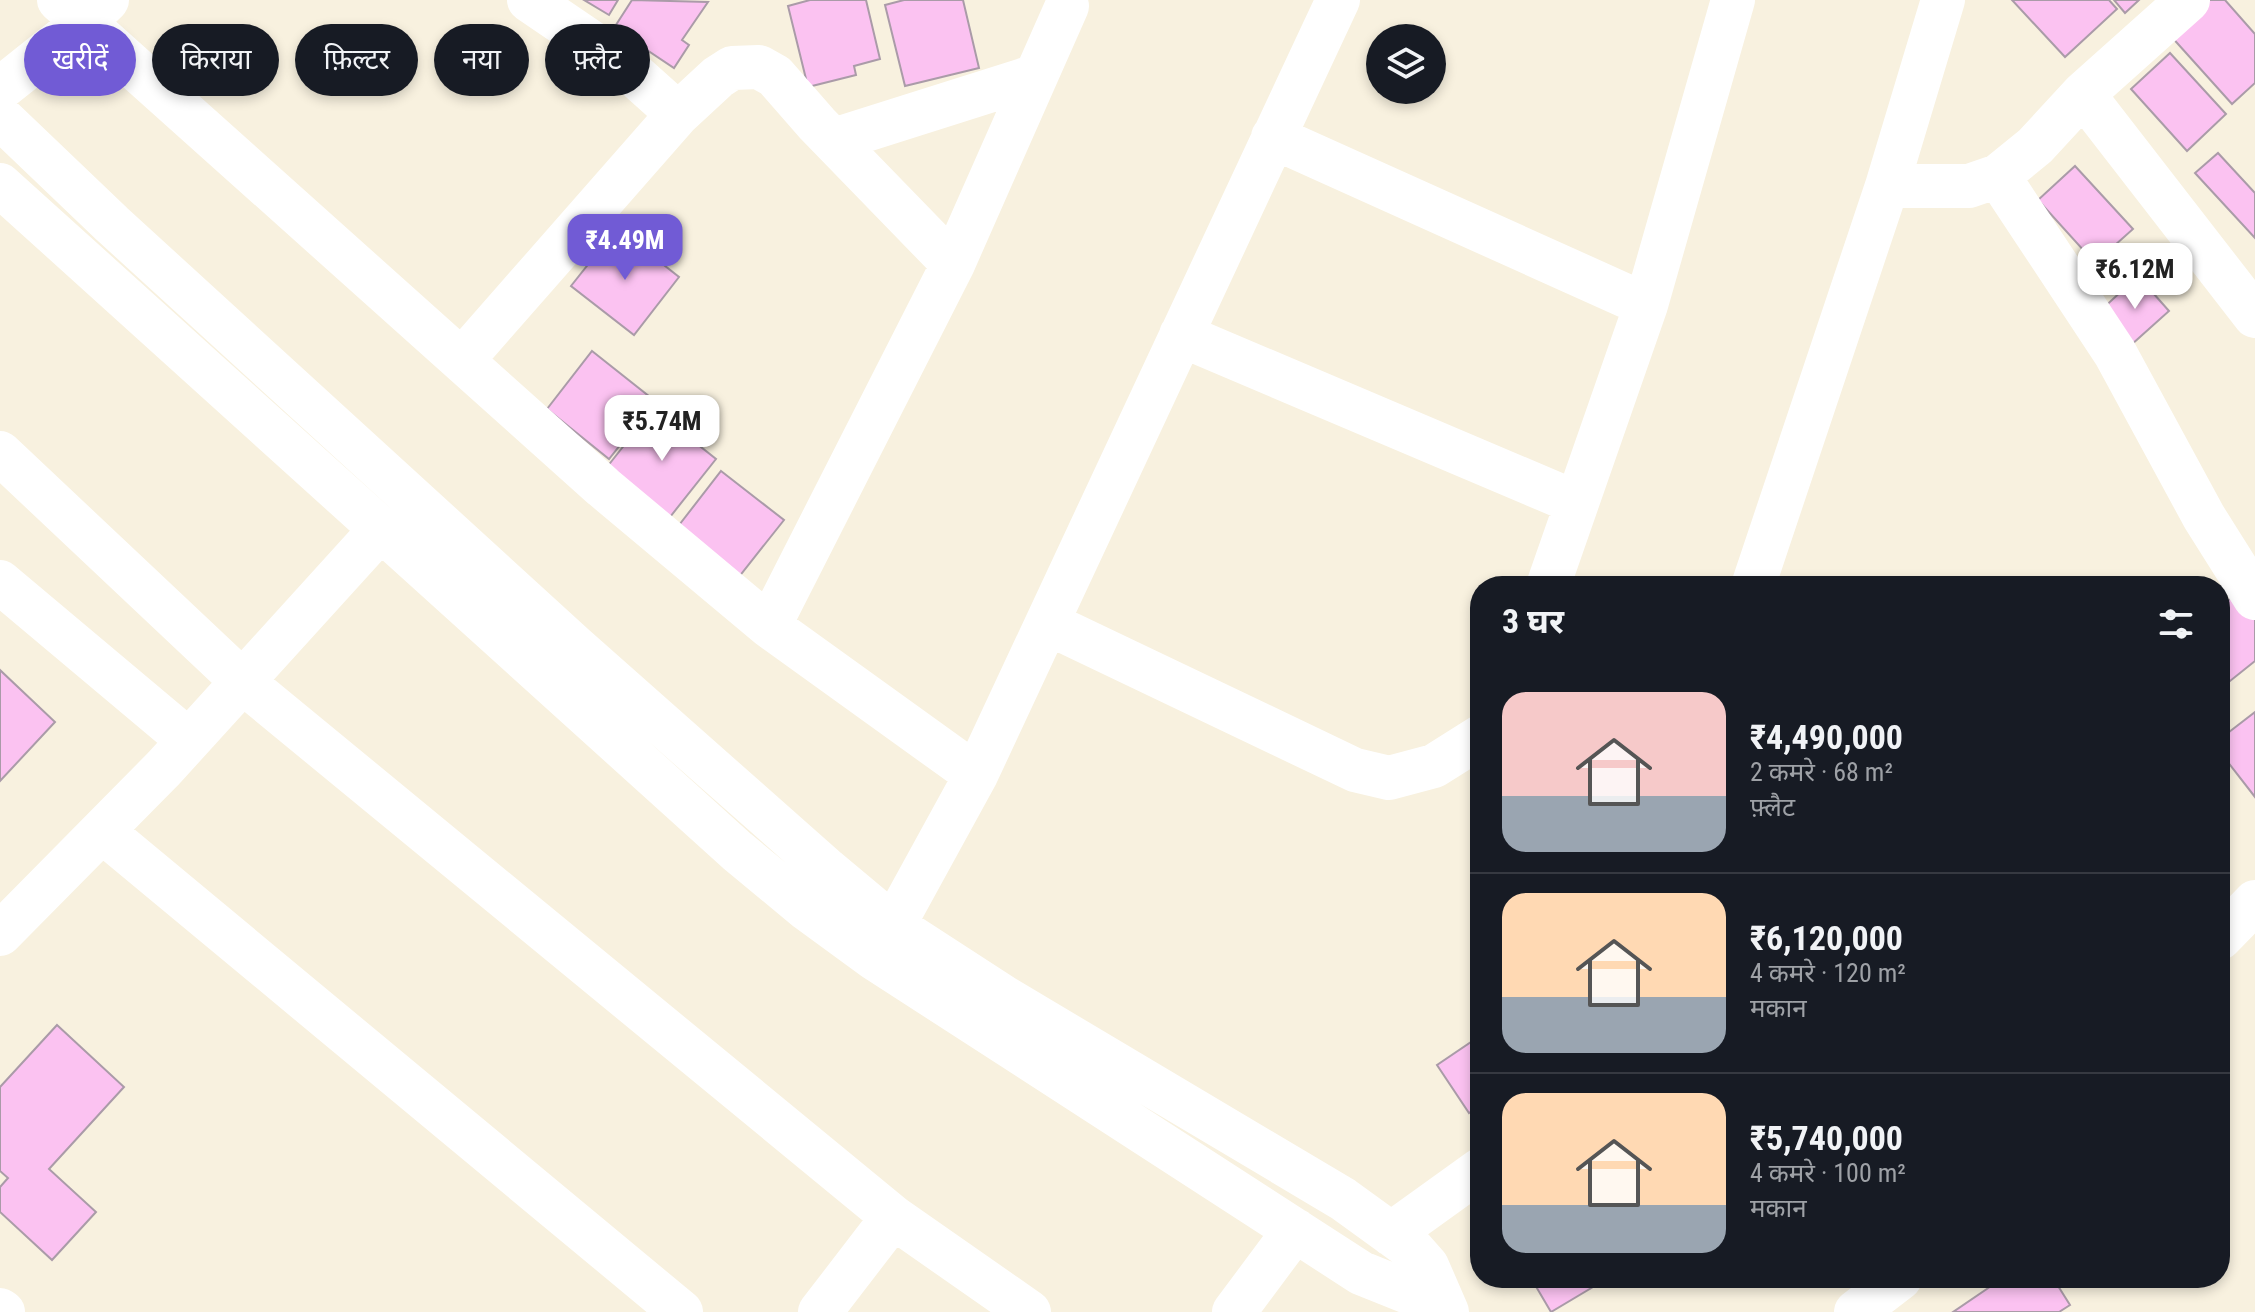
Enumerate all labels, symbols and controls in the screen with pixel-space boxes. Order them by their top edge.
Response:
chip: खरीदें [24,24,136,96]
chip: किराया [152,24,279,96]
chip: फ़िल्टर [295,24,418,96]
chip: नया [434,24,529,96]
chip: फ़्लैट [545,24,650,96]
map controls [1366,24,1446,104]
button: layers [1366,24,1446,104]
pin: ₹4.49M [560,214,690,282]
text: ₹4.49M [586,225,665,255]
pin: ₹6.12M [2070,243,2200,311]
text: ₹6.12M [2096,254,2175,284]
pin: ₹5.74M [597,395,727,463]
text: ₹5.74M [623,406,702,436]
text: 3 घर [1502,601,1564,641]
icon: filters [2154,602,2198,646]
text: ₹4,490,000 [1750,717,1903,757]
icon: home [1566,724,1662,820]
text: 2 कमरे · 68 m² [1750,757,1893,787]
text: फ़्लैट [1750,792,1795,822]
text: ₹6,120,000 [1750,918,1903,958]
icon: home [1566,925,1662,1021]
text: 4 कमरे · 120 m² [1750,958,1906,988]
text: मकान [1750,993,1807,1023]
text: ₹5,740,000 [1750,1118,1903,1158]
icon: home [1566,1125,1662,1221]
text: 4 कमरे · 100 m² [1750,1158,1906,1188]
text: मकान [1750,1193,1807,1223]

